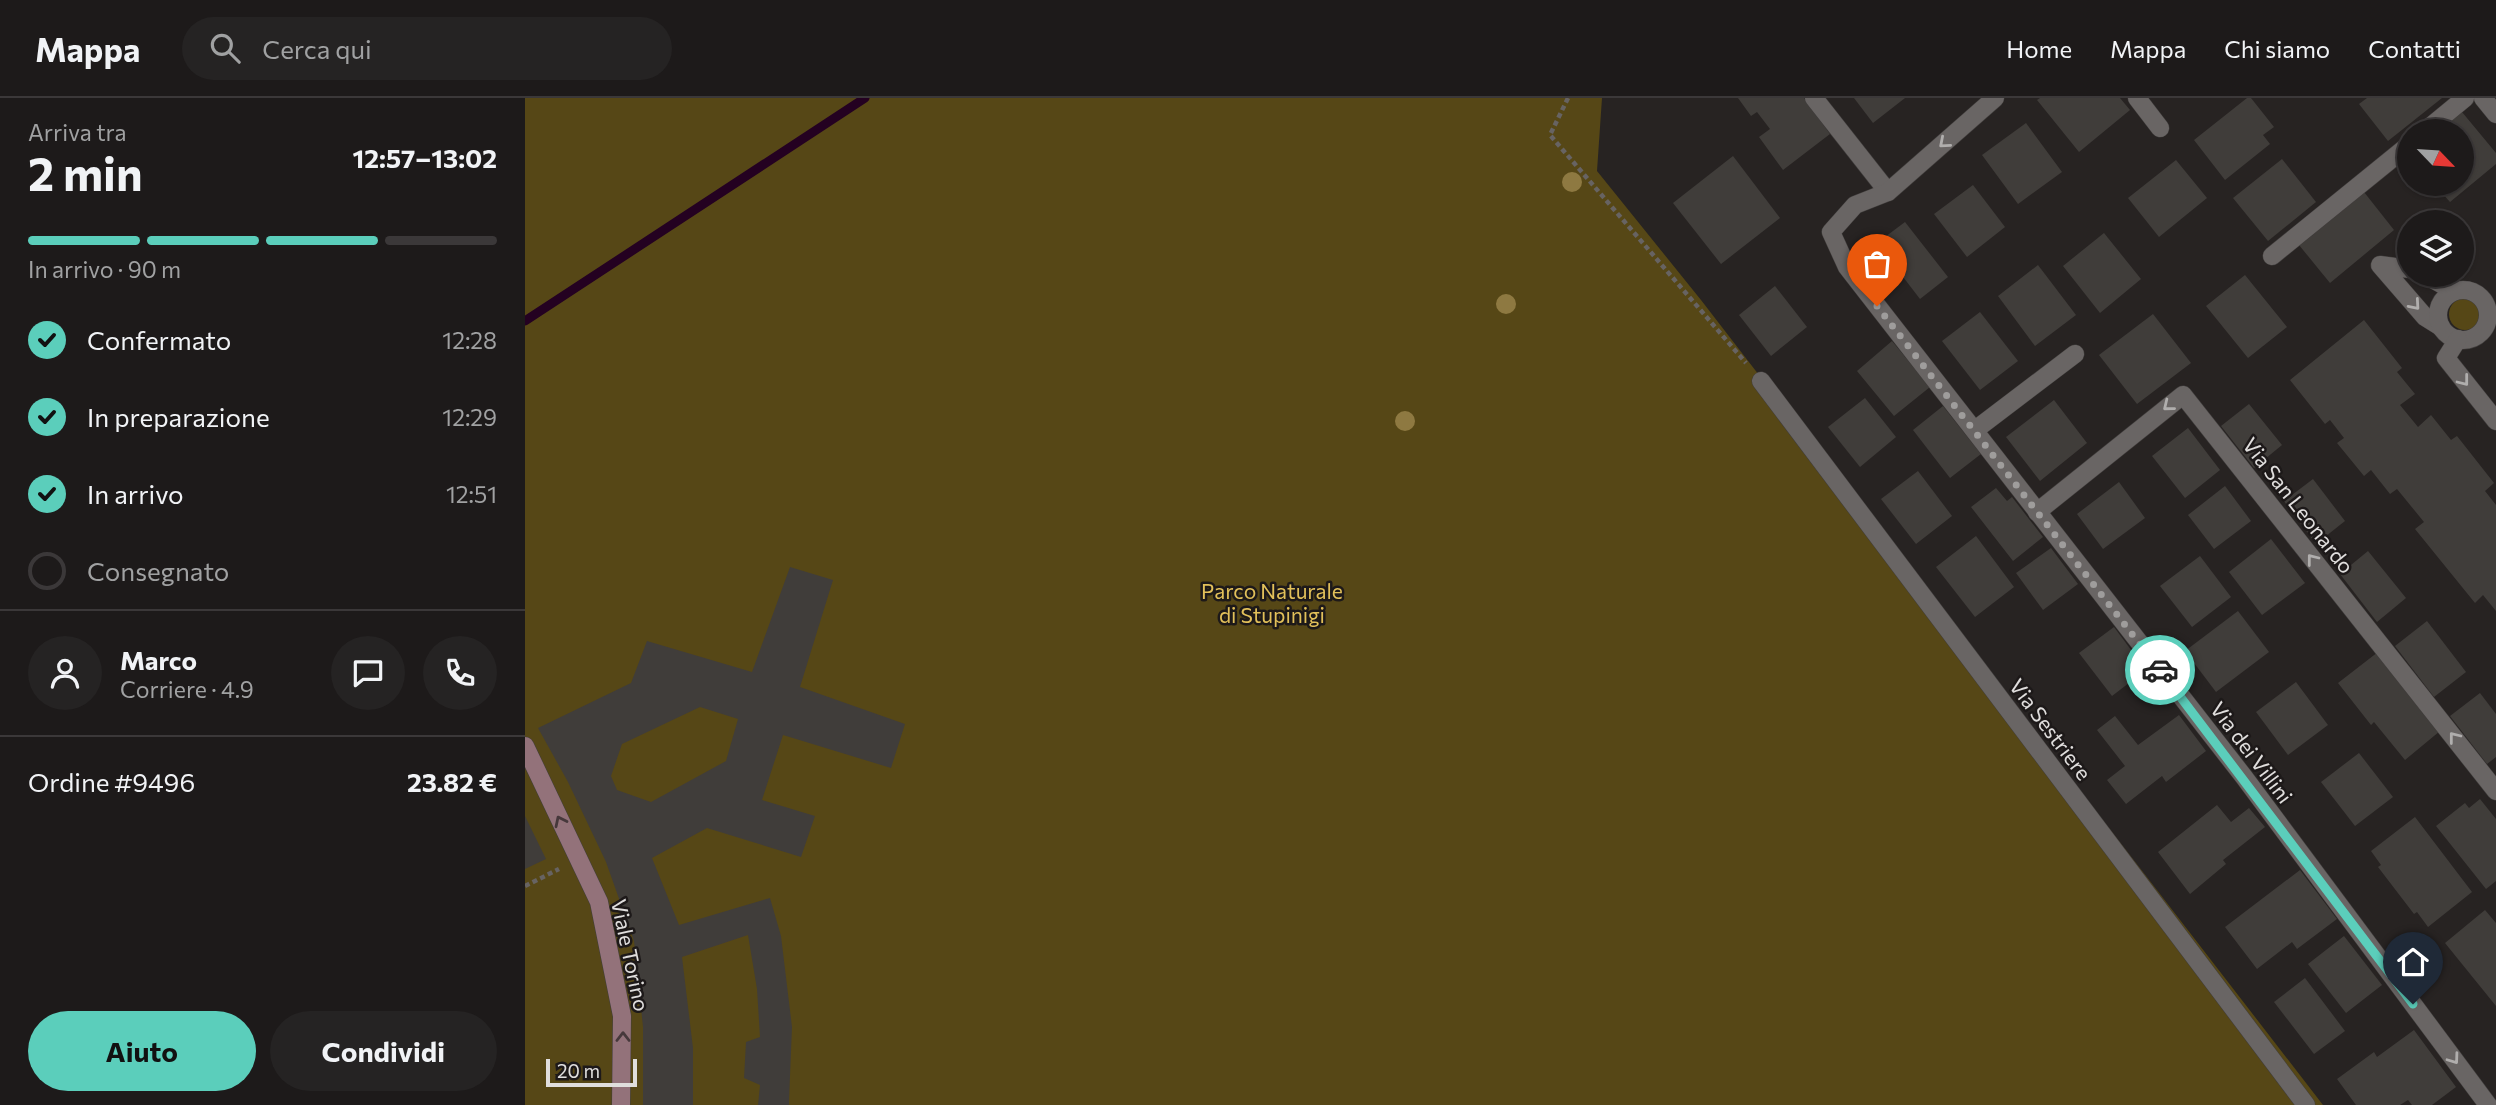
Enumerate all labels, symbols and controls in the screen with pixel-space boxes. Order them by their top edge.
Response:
search box [182,17,672,80]
text: Mappa [35,28,140,69]
icon: search [206,29,244,67]
text: Cerca qui [262,33,372,64]
text: Home [2006,34,2072,63]
text: Mappa [2110,34,2186,63]
text: Chi siamo [2224,34,2330,63]
text: Contatti [2368,34,2461,63]
text: Arriva tra [28,118,127,146]
north arrow [2397,119,2475,196]
map controls [2397,119,2474,287]
one-way arrow [1939,135,1952,147]
text: 12:57–13:02 [352,142,497,173]
text: 2 min [28,144,143,200]
button: layers [2397,210,2474,287]
pin [1847,234,1907,306]
icon: bag [1858,245,1896,283]
text: In arrivo · 90 m [28,255,181,283]
one-way arrow [2407,297,2419,310]
icon: check [28,321,66,359]
text: Confermato [87,324,231,355]
text: 12:28 [442,326,497,354]
one-way arrow [2456,373,2469,386]
icon: check [28,398,66,436]
one-way arrow [2164,398,2176,411]
text: In preparazione [87,401,270,432]
text: 12:29 [442,403,497,431]
street label: Via San Leonardo [2238,432,2360,578]
icon: check [28,475,66,513]
text: In arrivo [87,478,184,509]
text: 12:51 [446,480,497,508]
one-way arrow [2308,554,2321,567]
text: Consegnato [87,555,229,586]
park label: Parco Naturale di Stupinigi [1201,578,1343,627]
courier [2125,635,2195,705]
button: person [28,636,102,710]
button: chat [331,636,405,710]
button: phone [423,636,497,710]
text: Marco [120,644,197,675]
icon: car [2141,651,2179,689]
street label: Via Sestriere [2005,673,2097,785]
text: Corriere · 4.9 [120,675,254,703]
street label: Via dei Villini [2206,696,2298,808]
one-way arrow [2449,733,2462,745]
text: Ordine #9496 [28,766,195,797]
text: 23.82 € [407,766,497,797]
one-way arrow [555,816,569,828]
street label: Viale Torino [607,897,655,1013]
pin [2383,932,2443,1004]
icon: home [2394,943,2432,981]
button: Aiuto [28,1011,256,1091]
button: Condividi [270,1011,497,1091]
one-way arrow [615,1031,630,1042]
one-way arrow [2446,1051,2458,1064]
scale bar [546,1056,637,1088]
text: 20 m [557,1059,600,1082]

